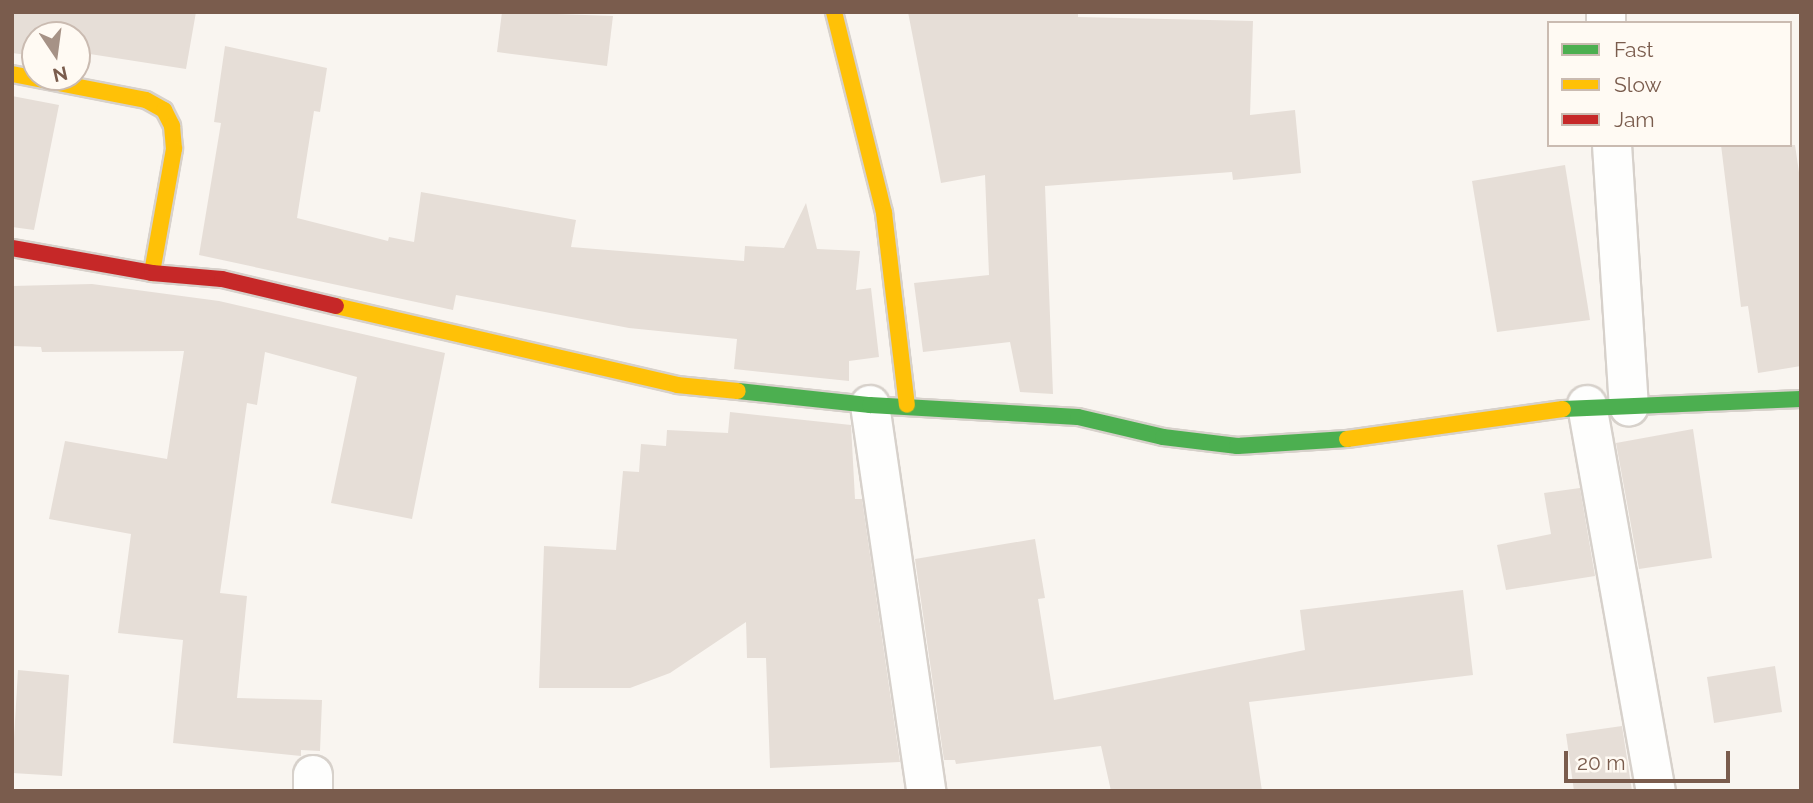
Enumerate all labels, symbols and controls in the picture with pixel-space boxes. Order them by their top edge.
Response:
north arrow [21,21,91,91]
legend [1547,21,1792,147]
text: Fast [1614,37,1654,62]
text: N [51,62,70,87]
text: Slow [1614,72,1662,97]
text: Jam [1614,107,1655,132]
scale bar [1568,736,1734,780]
text: 20 m [1577,750,1625,775]

